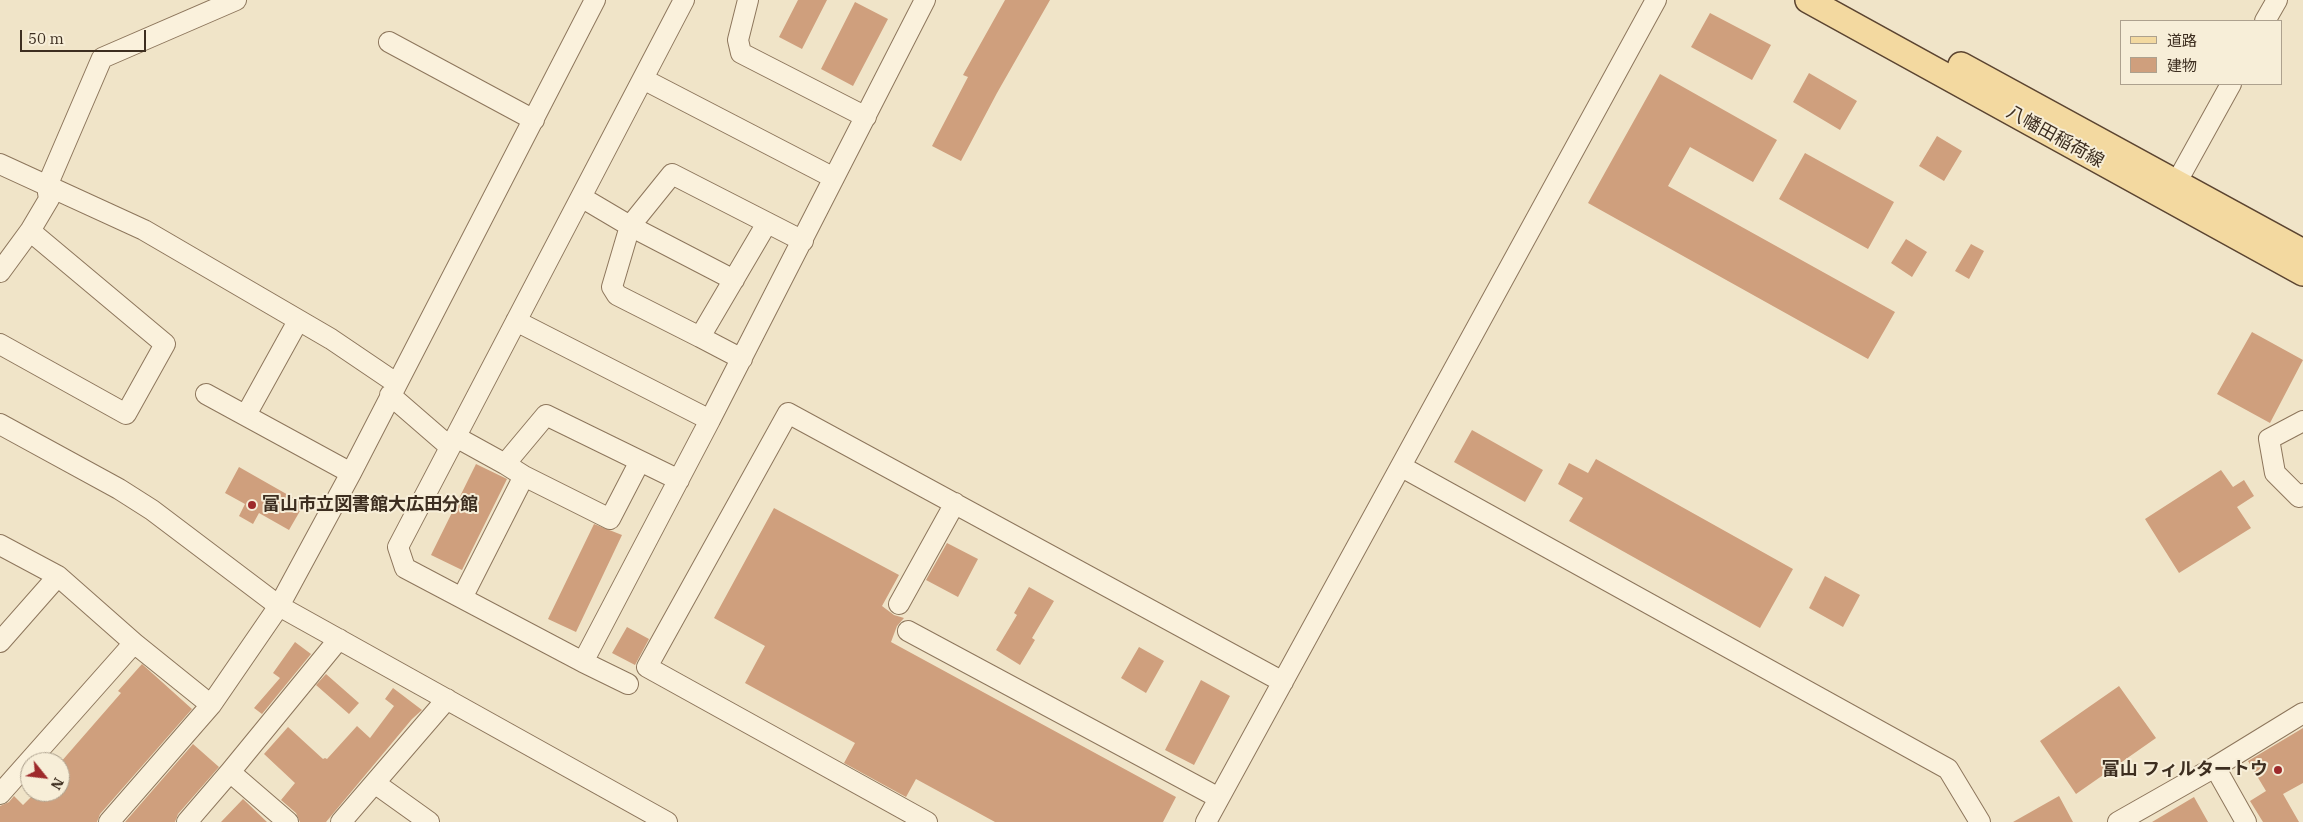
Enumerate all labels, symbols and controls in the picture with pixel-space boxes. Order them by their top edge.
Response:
scale bar [22,20,149,52]
legend [2120,20,2283,85]
text: 50 m [28,29,64,48]
text: 道路 [2167,31,2197,50]
text: 建物 [2167,56,2197,75]
street label: 八幡田稲荷線 [2003,101,2107,173]
place label: 富山市立図書館大広田分館 [262,494,478,516]
marker: 富山市立図書館大広田分館 [246,499,258,511]
north arrow [20,752,70,802]
place label: 富山 フィルタートウ [2102,759,2268,781]
marker: 富山 フィルタートウ [2272,764,2284,776]
text: N [47,775,68,793]

